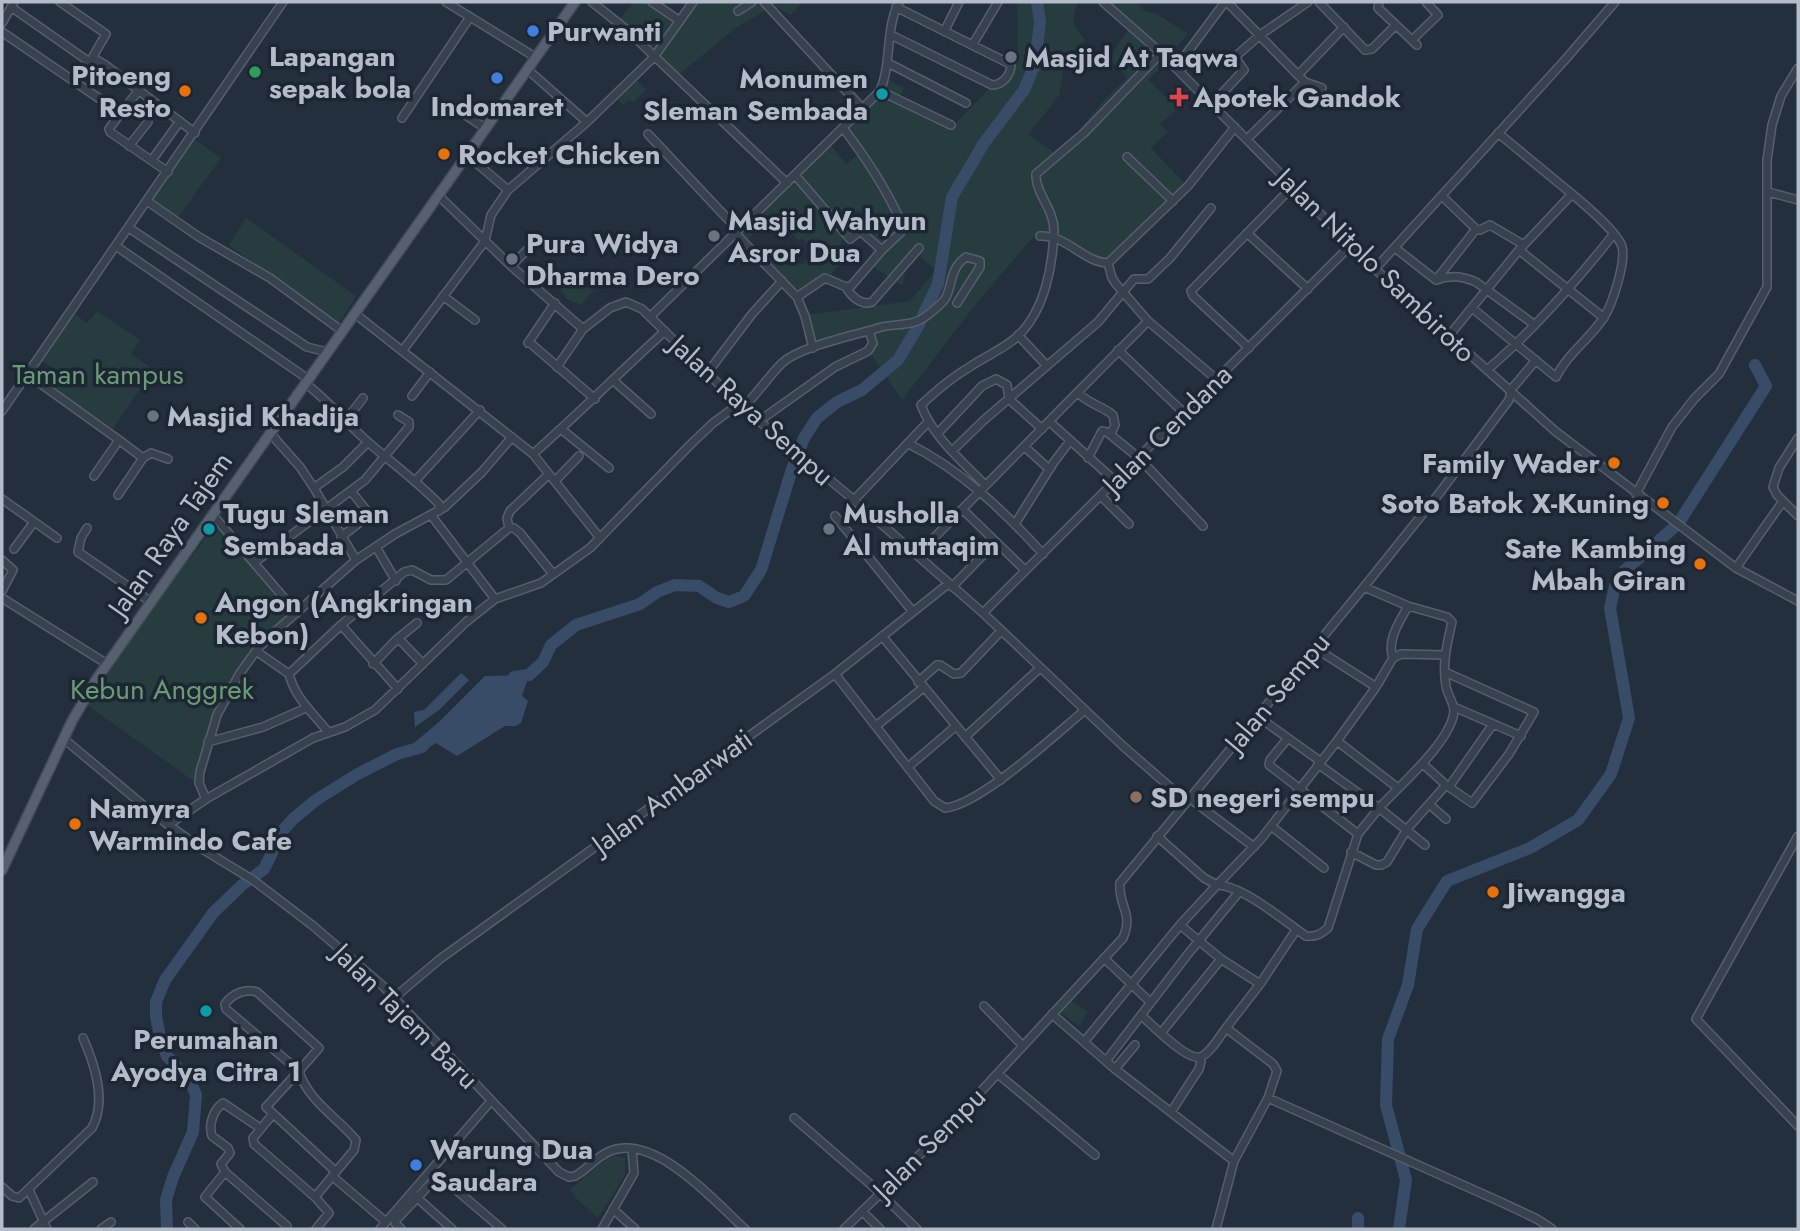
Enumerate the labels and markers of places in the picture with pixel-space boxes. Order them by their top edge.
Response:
place label: Purwanti [547,11,661,52]
marker: Purwanti [525,23,541,39]
place label: Lapangan sepak bola [269,36,411,109]
place label: Masjid At Taqwa [1025,37,1238,78]
marker: Masjid At Taqwa [1003,49,1019,65]
place label: Pitoeng Resto [71,55,171,128]
place label: Monumen Sleman Sembada [643,58,868,131]
marker: Lapangan sepak bola [247,64,263,80]
marker: Indomaret [489,70,505,86]
place label: Apotek Gandok [1192,77,1401,118]
marker: Pitoeng Resto [177,83,193,99]
place label: Indomaret [431,86,564,127]
marker: Monumen Sleman Sembada [874,86,890,102]
marker: Apotek Gandok [1171,89,1187,105]
place label: Rocket Chicken [458,134,661,175]
marker: Rocket Chicken [436,146,452,162]
place label: Masjid Wahyun Asror Dua [727,200,927,273]
place label: Pura Widya Dharma Dero [526,223,700,296]
marker: Masjid Wahyun Asror Dua [706,228,722,244]
marker: Pura Widya Dharma Dero [504,251,520,267]
place label: Masjid Khadija [167,396,359,437]
marker: Masjid Khadija [145,408,161,424]
place label: Family Wader [1422,443,1600,484]
marker: Family Wader [1606,455,1622,471]
place label: Soto Batok X-Kuning [1380,483,1649,524]
place label: Tugu Sleman Sembada [223,493,389,566]
place label: Musholla Al muttaqim [842,493,999,566]
marker: Soto Batok X-Kuning [1655,495,1671,511]
marker: Tugu Sleman Sembada [201,521,217,537]
marker: Musholla Al muttaqim [821,521,837,537]
place label: Sate Kambing Mbah Giran [1504,528,1686,601]
marker: Sate Kambing Mbah Giran [1692,556,1708,572]
place label: Angon (Angkringan Kebon) [214,582,473,655]
marker: Angon (Angkringan Kebon) [193,610,209,626]
place label: SD negeri sempu [1150,777,1374,818]
place label: Namyra Warmindo Cafe [89,788,292,861]
marker: SD negeri sempu [1128,789,1144,805]
marker: Namyra Warmindo Cafe [67,816,83,832]
place label: Jiwangga [1502,872,1626,913]
marker: Jiwangga [1485,884,1501,900]
marker: Perumahan Ayodya Citra 1 [198,1003,214,1019]
place label: Perumahan Ayodya Citra 1 [110,1019,301,1092]
place label: Warung Dua Saudara [430,1129,593,1202]
marker: Warung Dua Saudara [408,1157,424,1173]

